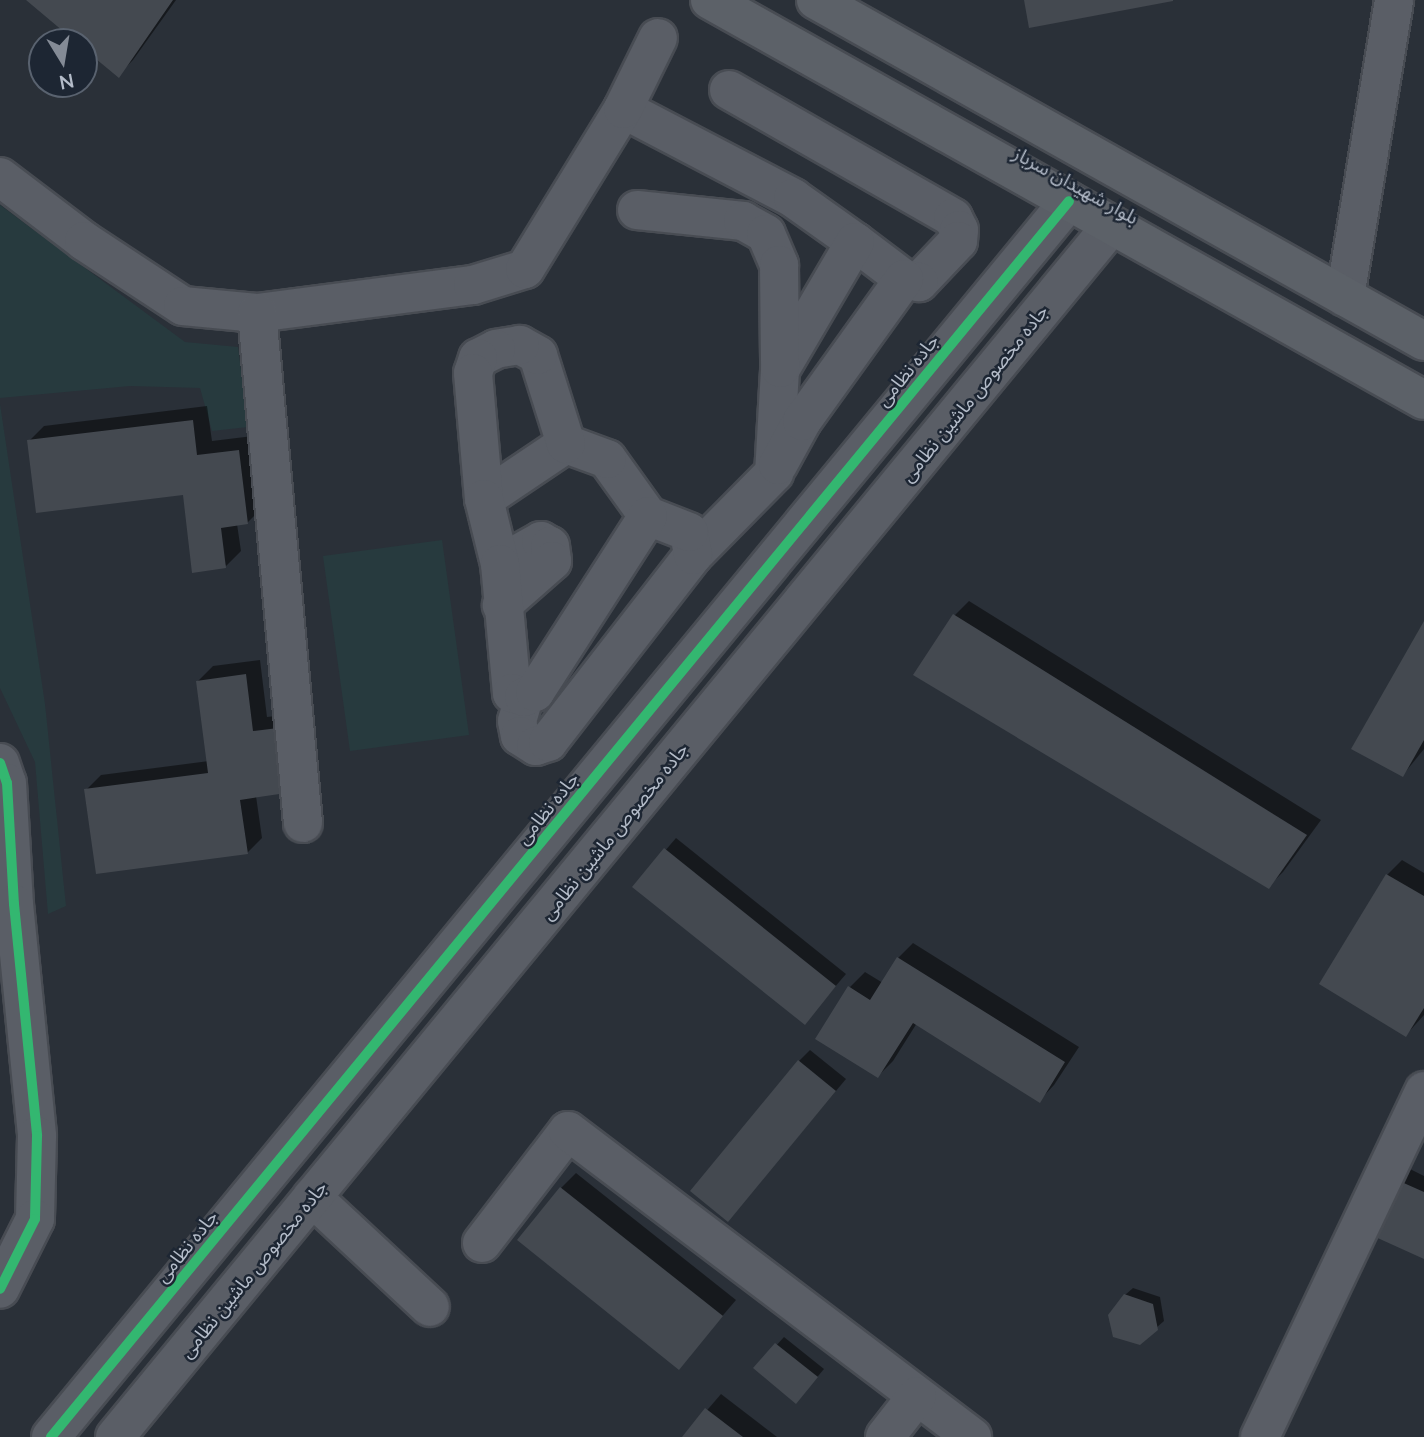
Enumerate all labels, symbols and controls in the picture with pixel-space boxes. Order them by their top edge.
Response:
north arrow [28,28,98,98]
text: N [57,69,76,95]
street label: بلوار شهیدان سرباز [1009,141,1143,229]
street label: جاده مخصوص ماشین نظامی [895,300,1053,486]
street label: جاده نظامی [871,329,943,411]
street label: جاده مخصوص ماشین نظامی [535,738,693,924]
street label: جاده نظامی [511,767,583,849]
street label: جاده مخصوص ماشین نظامی [174,1176,332,1362]
street label: جاده نظامی [150,1205,222,1287]

